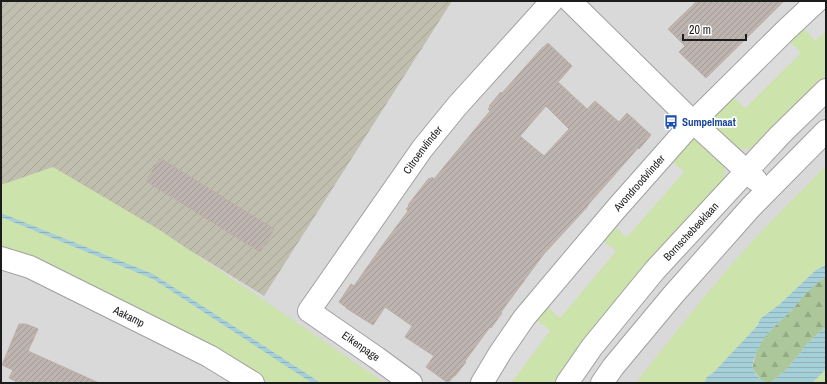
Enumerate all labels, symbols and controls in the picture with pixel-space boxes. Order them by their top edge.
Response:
scale bar [683,16,746,42]
text: 20 m [689,22,711,38]
bus stop icon: Sumpelmaat [663,114,679,130]
place label: Sumpelmaat [682,115,736,129]
street label: Citroenvlinder [400,123,445,177]
street label: Avondroodvlinder [610,152,668,215]
street label: Bornschebeeklaan [660,199,721,264]
street label: Aakamp [110,302,147,330]
street label: Eikenpage [339,328,383,364]

